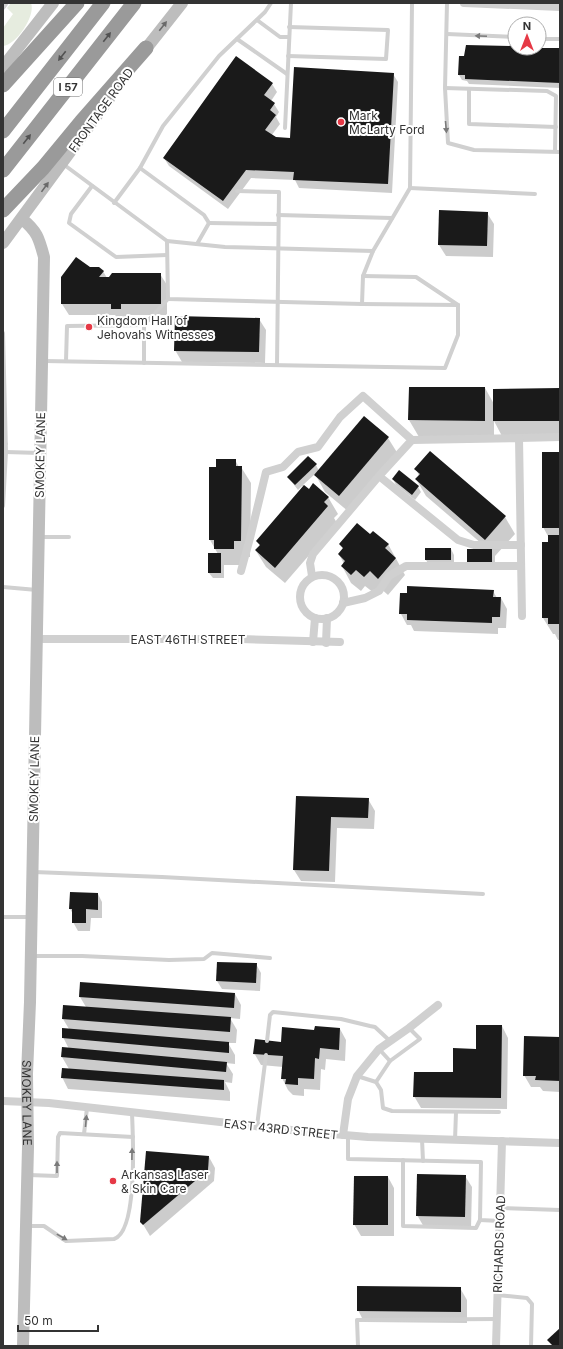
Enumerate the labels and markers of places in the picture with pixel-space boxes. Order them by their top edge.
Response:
place label: Mark McLarty Ford [349,108,425,137]
marker: Mark McLarty Ford [336,117,346,127]
place label: Kingdom Hall of Jehovahs Witnesses [97,313,214,342]
marker: Kingdom Hall of Jehovahs Witnesses [84,322,94,332]
place label: Arkansas Laser & Skin Care [121,1167,209,1196]
marker: Arkansas Laser & Skin Care [108,1176,118,1186]

